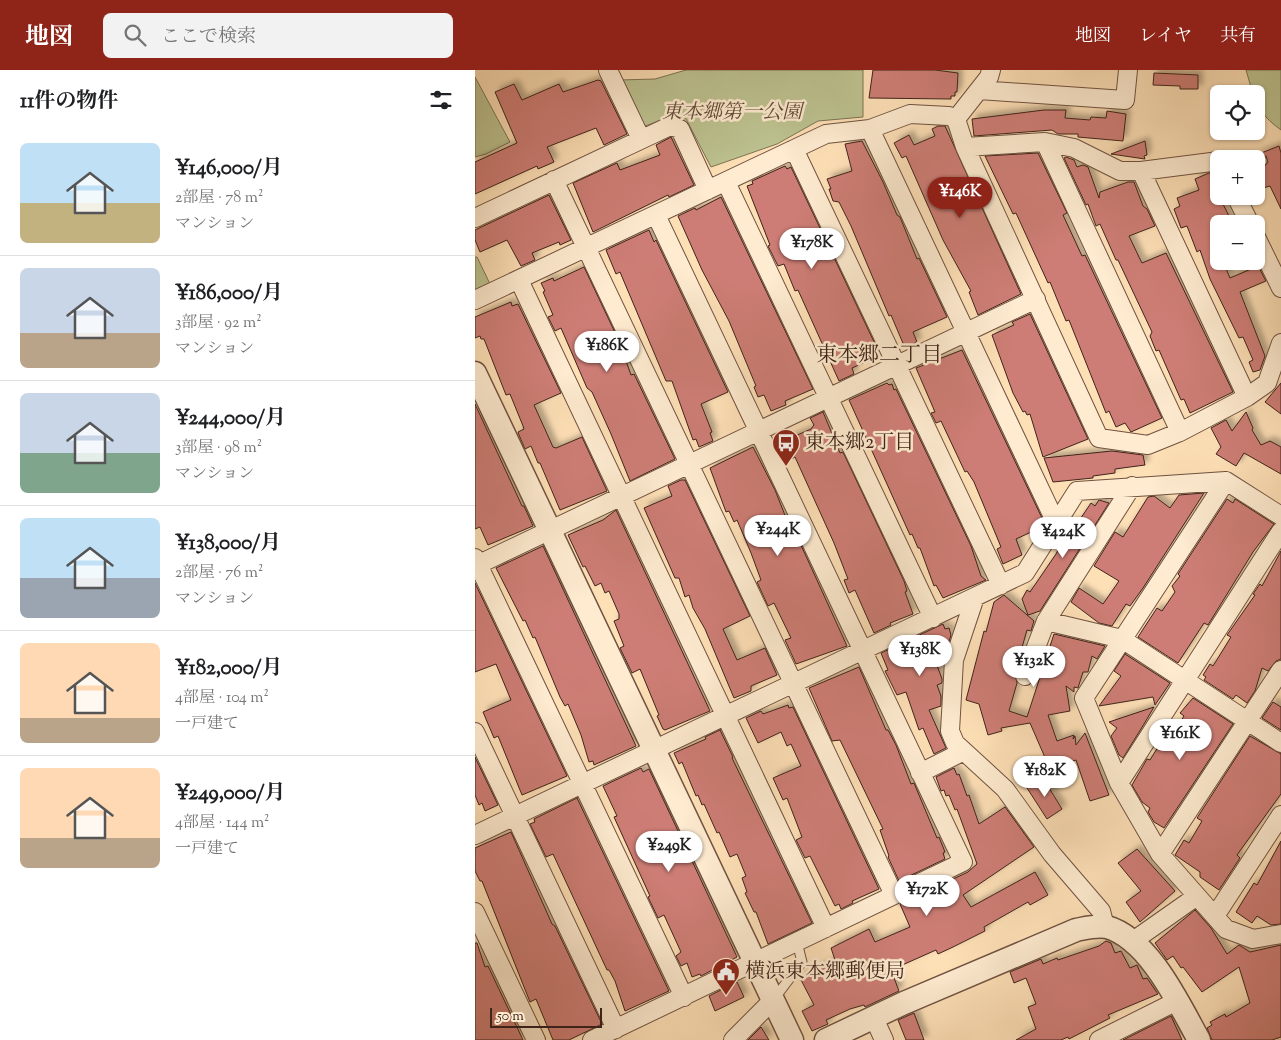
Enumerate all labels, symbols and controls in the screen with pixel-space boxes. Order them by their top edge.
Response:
search box [103,13,453,58]
text: 地図 [25,21,73,55]
icon: search [121,21,149,49]
text: ここで検索 [161,24,256,51]
text: 地図 [1075,24,1111,50]
text: レイヤ [1139,24,1192,50]
text: 共有 [1220,24,1256,50]
map controls [1210,85,1265,270]
button: locate [1210,85,1265,140]
icon: filters [427,86,455,114]
text: 11件の物件 [20,87,118,117]
park label: 東本郷第一公園 [662,99,805,128]
button: + [1210,150,1265,205]
text: ¥146,000/月 [175,154,283,184]
icon: home [60,163,120,223]
pin: ¥146K [925,176,995,219]
text: ¥146K [938,181,982,204]
text: 2部屋 · 78 m² [175,187,263,210]
text: マンション [175,213,254,236]
button: − [1210,215,1265,270]
pin: ¥178K [777,228,847,270]
text: ¥178K [790,232,834,255]
text: ¥186,000/月 [175,279,283,309]
icon: home [60,288,120,348]
text: 3部屋 · 92 m² [175,312,262,335]
pin: ¥186K [572,330,642,373]
text: ¥186K [585,335,629,358]
text: マンション [175,338,254,361]
district label: 東本郷二丁目 [816,341,942,371]
text: ¥244,000/月 [175,404,286,434]
icon: home [60,413,120,473]
bus stop icon: 東本郷2丁目 [771,428,801,467]
place label: 東本郷2丁目 [805,429,914,458]
text: 3部屋 · 98 m² [175,437,262,460]
text: マンション [175,463,254,486]
pin: ¥244K [743,514,813,557]
pin: ¥424K [1028,516,1098,559]
text: ¥244K [755,519,801,542]
text: ¥424K [1041,521,1085,544]
text: ¥138,000/月 [175,529,281,559]
icon: home [60,538,120,598]
text: 2部屋 · 76 m² [175,562,263,585]
text: マンション [175,588,254,611]
pin: ¥138K [885,634,955,677]
text: ¥138K [899,639,941,662]
pin: ¥132K [999,646,1069,688]
text: ¥132K [1013,650,1055,673]
text: ¥182,000/月 [175,654,282,684]
icon: home [60,663,120,723]
text: 4部屋 · 104 m² [175,687,269,710]
text: 一戸建て [175,713,239,736]
pin: ¥161K [1145,718,1215,761]
text: ¥161K [1160,723,1200,746]
pin: ¥182K [1010,756,1080,798]
text: ¥182K [1024,760,1066,783]
text: ¥249,000/月 [175,779,285,809]
icon: home [60,788,120,848]
text: 4部屋 · 144 m² [175,812,270,835]
pin: ¥249K [634,830,704,873]
text: ¥249K [647,835,691,858]
text: 一戸建て [175,838,239,861]
pin: ¥172K [892,874,962,917]
text: ¥172K [906,879,948,902]
public building icon: 横浜東本郷郵便局 [711,957,741,996]
place label: 横浜東本郷郵便局 [745,958,905,987]
scale bar [490,1005,603,1028]
text: 50 m [497,1007,524,1027]

